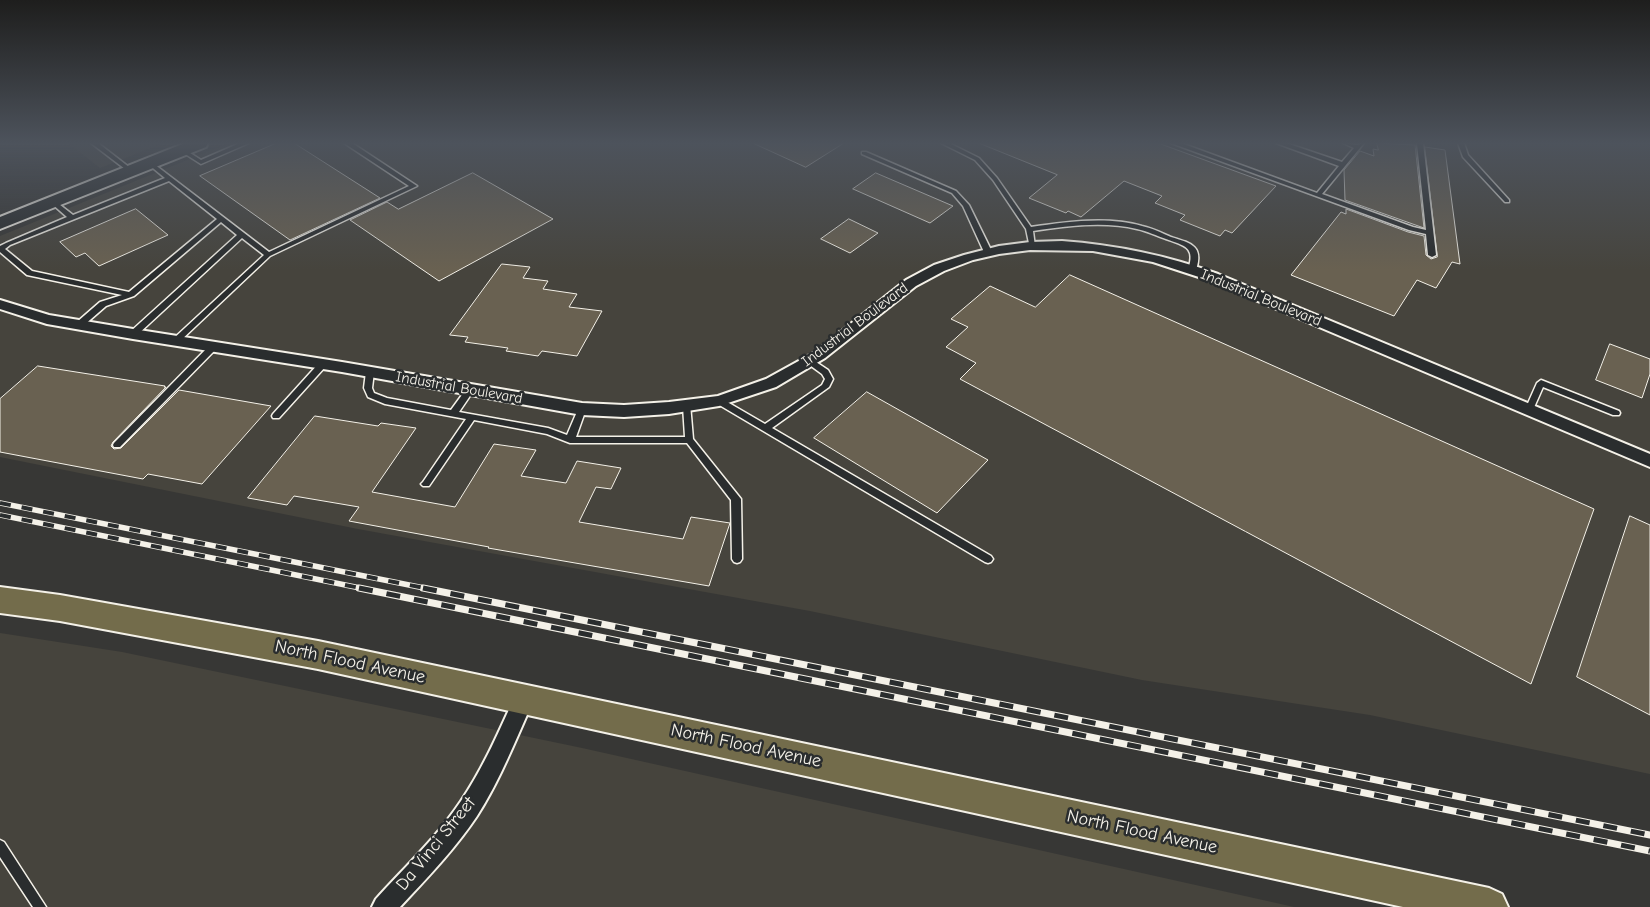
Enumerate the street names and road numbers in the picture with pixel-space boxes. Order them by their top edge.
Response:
street label: Industrial Boulevard [1198,266,1324,330]
street label: Industrial Boulevard [798,279,912,371]
street label: Industrial Boulevard [394,368,524,408]
street label: North Flood Avenue [273,636,427,688]
street label: North Flood Avenue [669,720,823,772]
street label: Da Vinci Street [392,793,480,895]
street label: North Flood Avenue [1065,806,1219,858]

